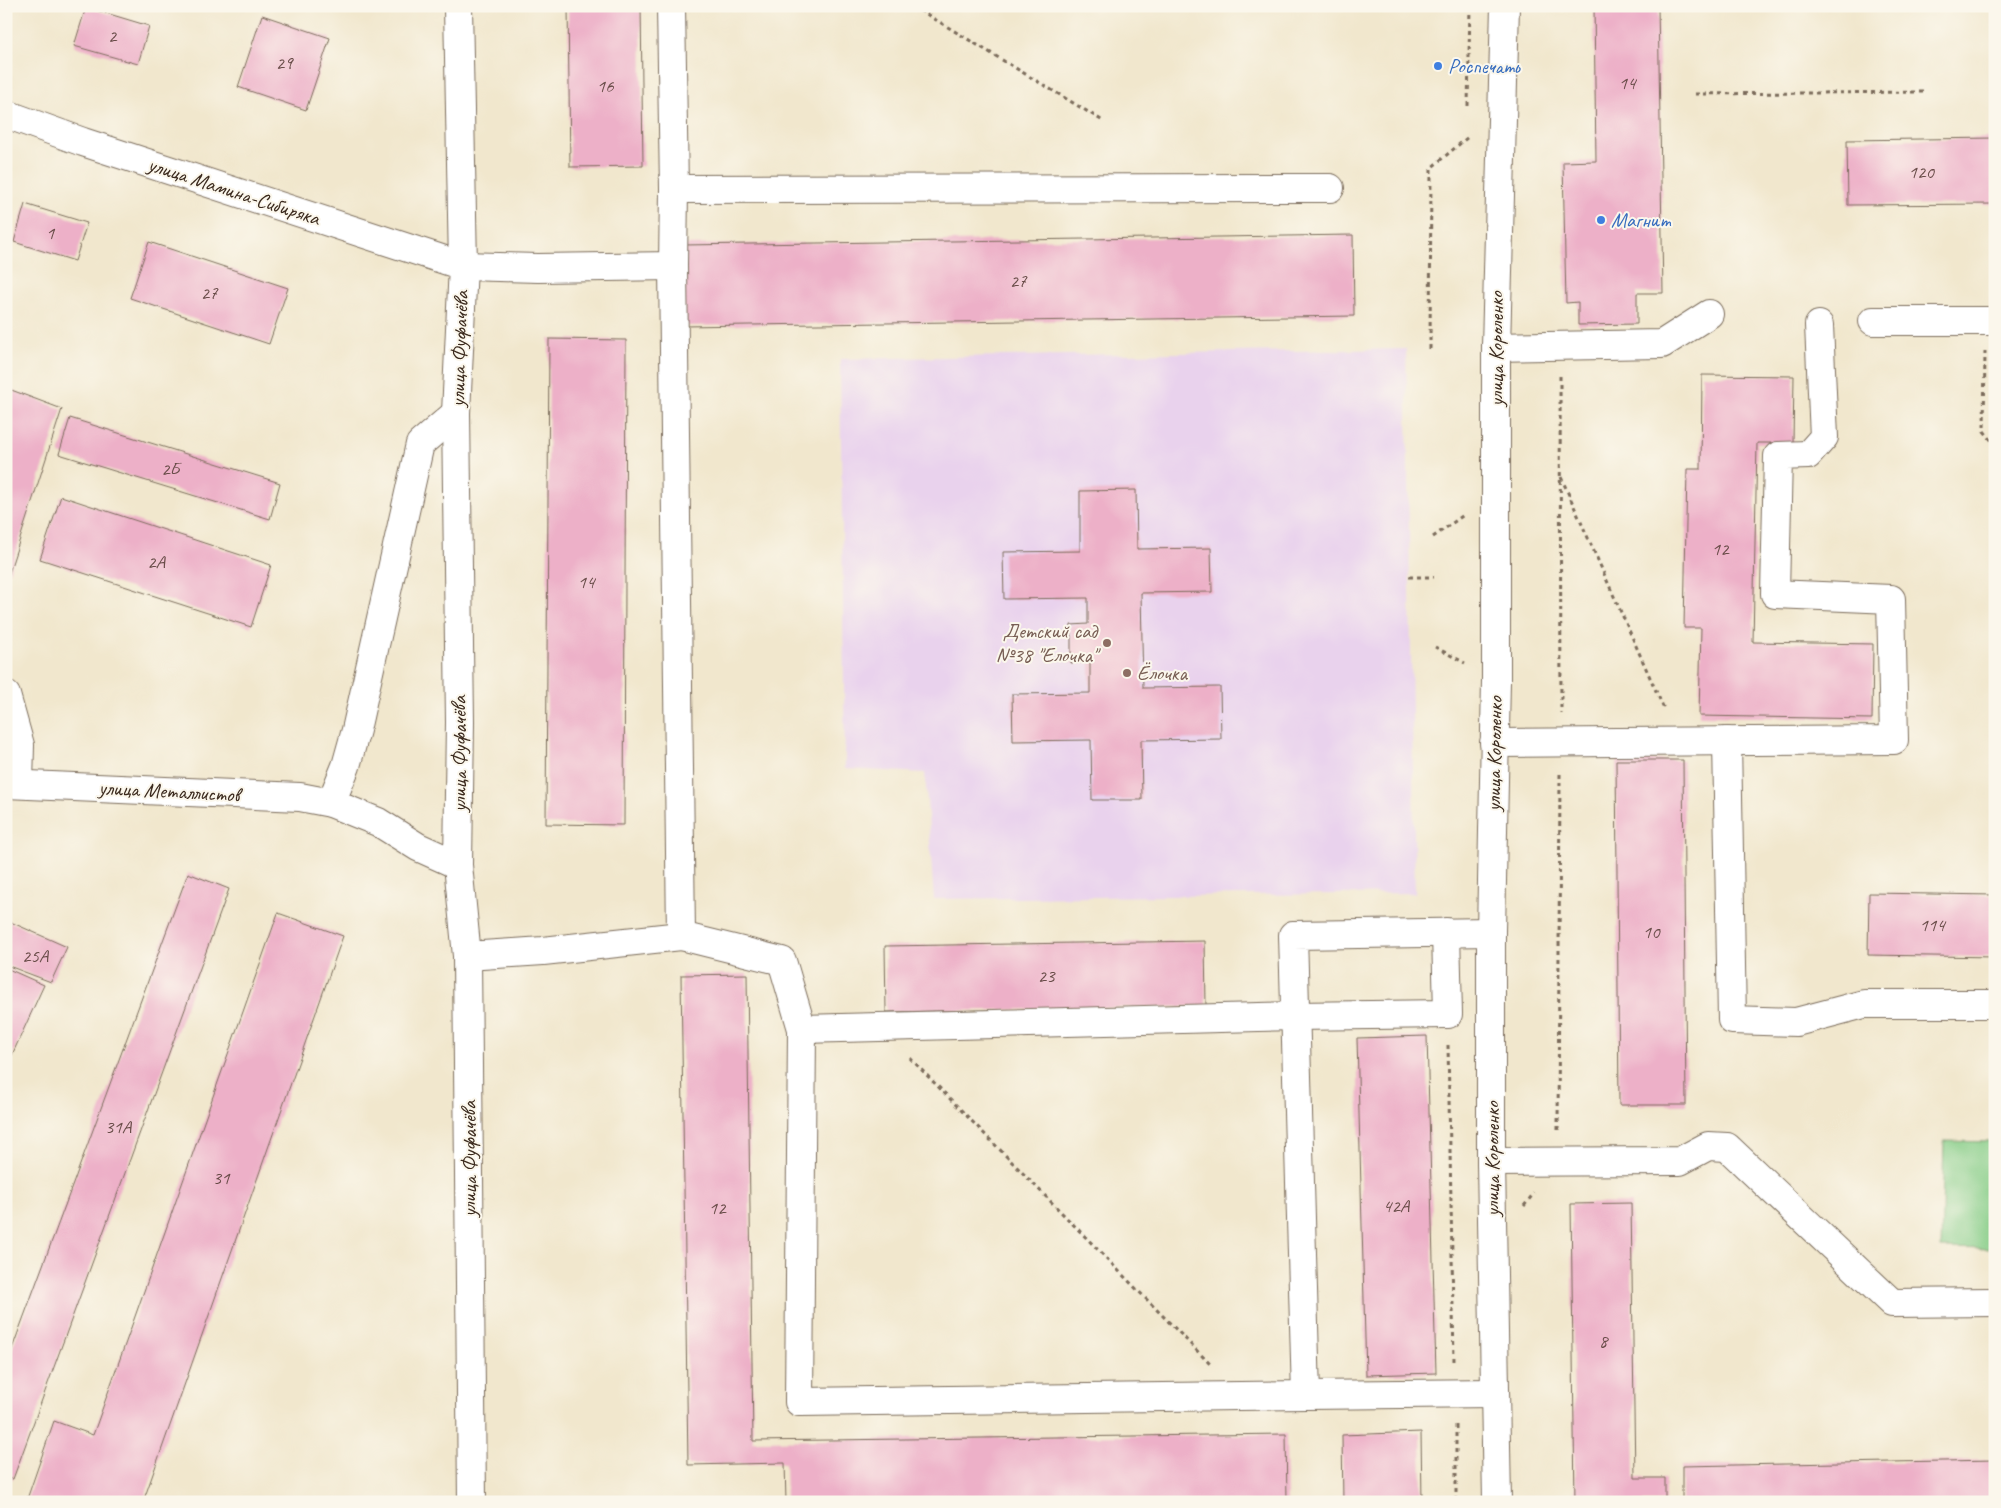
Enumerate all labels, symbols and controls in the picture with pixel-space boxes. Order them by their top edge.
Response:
house number: 2 [108,24,118,48]
house number: 29 [275,51,294,75]
place label: Роспечать [1448,53,1521,79]
marker: Роспечать [1432,60,1444,72]
house number: 14 [1618,71,1638,95]
house number: 16 [596,74,615,98]
street label: улица Мамина-Сибиряка [143,150,325,232]
house number: 120 [1908,160,1935,184]
place label: Магнит [1611,207,1672,233]
marker: Магнит [1595,214,1607,226]
house number: 1 [46,221,56,245]
house number: 27 [1009,269,1028,293]
house number: 27 [200,281,219,305]
street label: улица Фуфачёва [444,289,474,410]
street label: улица Короленко [1483,290,1509,408]
house number: 2Б [161,457,182,481]
house number: 12 [1711,537,1730,561]
house number: 2А [147,550,167,574]
house number: 14 [577,570,597,594]
place label: Детский сад №38 "Елочка" [996,618,1101,668]
marker: Детский сад №38 "Елочка" [1101,637,1113,649]
place label: Ёлочка [1137,660,1188,686]
marker: Ёлочка [1121,667,1133,679]
street label: улица Фуфачёва [446,694,472,814]
street label: улица Короленко [1480,695,1508,814]
street label: улица Металлистов [96,774,244,808]
house number: 114 [1919,913,1947,937]
house number: 10 [1642,920,1661,944]
house number: 25А [22,944,50,968]
house number: 23 [1037,964,1056,988]
street label: улица Фуфачёва [456,1099,482,1219]
street label: улица Короленко [1479,1100,1505,1218]
house number: 31А [105,1115,133,1139]
house number: 31 [212,1166,231,1190]
house number: 42А [1383,1194,1411,1218]
house number: 12 [708,1196,727,1220]
house number: 8 [1599,1329,1610,1353]

